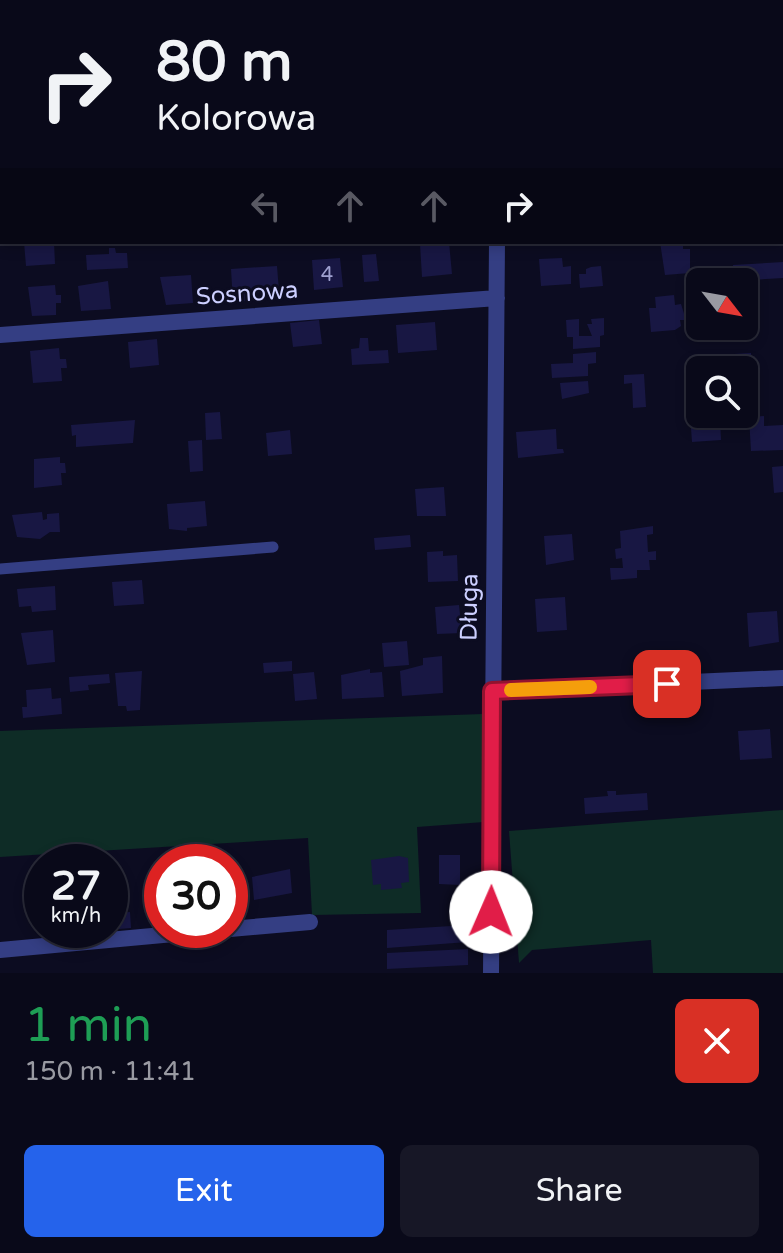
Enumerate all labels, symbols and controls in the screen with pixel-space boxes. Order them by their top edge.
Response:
text: 80 m [156,29,292,96]
icon: right [24,32,128,136]
text: Kolorowa [156,97,316,140]
icon: left [244,184,288,228]
icon: ahead [328,184,372,228]
icon: ahead [412,184,456,228]
icon: right [496,184,540,228]
house number: 4 [321,263,333,287]
north arrow [686,268,758,340]
map controls [686,268,758,428]
street label: Sosnowa [195,275,299,312]
button: search [686,356,758,428]
street label: Długa [454,573,485,641]
pin [633,650,701,718]
icon: arrive [645,662,689,706]
speed limit sign: 30 [144,844,248,948]
text: 27 [51,862,101,910]
position arrow [449,870,533,954]
text: km/h [51,904,101,928]
text: 1 min [24,997,152,1055]
button: close [675,999,759,1083]
text: 150 m · 11:41 [24,1056,196,1087]
button: Exit [24,1145,384,1237]
button: Share [400,1145,759,1237]

